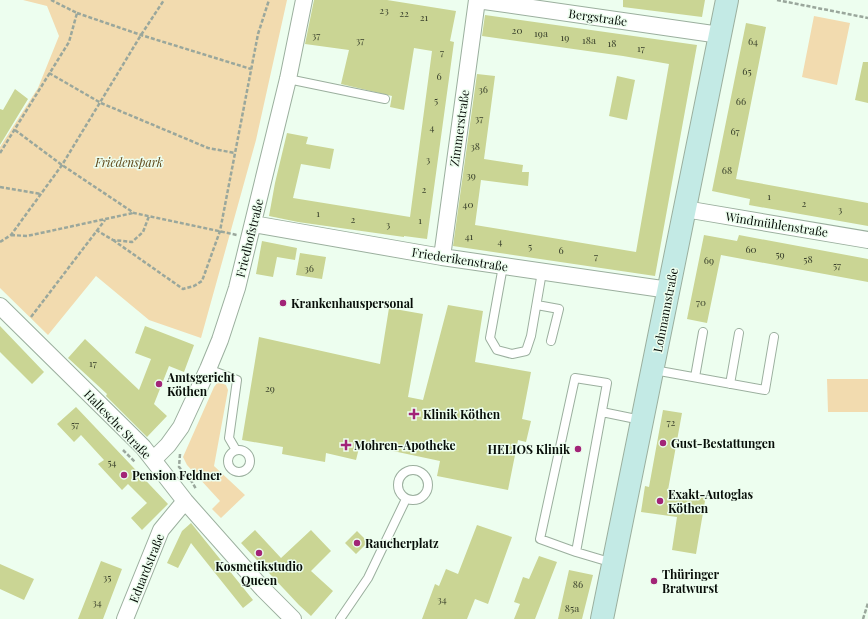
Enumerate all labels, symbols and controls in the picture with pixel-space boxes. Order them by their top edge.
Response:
house number: 23 [379,3,389,17]
street label: Bergstraße [568,5,628,29]
house number: 22 [399,6,409,20]
house number: 21 [420,10,429,24]
house number: 20 [512,23,522,37]
house number: 19a [534,26,548,40]
house number: 37 [312,28,320,42]
house number: 19 [561,30,569,44]
house number: 37 [356,33,364,47]
house number: 18a [582,33,596,47]
house number: 64 [748,34,758,48]
house number: 18 [608,36,616,50]
house number: 17 [637,41,645,55]
house number: 7 [440,45,444,59]
house number: 65 [742,64,752,78]
house number: 6 [436,69,442,83]
house number: 36 [478,82,488,96]
street label: Zimmerstraße [446,89,472,167]
house number: 5 [434,93,438,107]
house number: 66 [736,94,746,108]
house number: 37 [475,111,483,125]
house number: 4 [430,120,435,134]
house number: 67 [730,124,740,138]
house number: 38 [470,139,480,153]
house number: 3 [426,152,431,166]
park label: Friedenspark [94,154,163,170]
house number: 68 [722,163,732,177]
house number: 39 [466,168,476,182]
house number: 2 [422,182,427,196]
house number: 1 [767,189,771,203]
house number: 2 [802,196,807,210]
street label: Friedhofstraße [232,197,266,279]
house number: 40 [463,197,473,211]
house number: 3 [838,202,843,216]
house number: 1 [316,206,320,220]
street label: Windmühlenstraße [724,208,829,240]
house number: 2 [351,212,356,226]
house number: 1 [418,213,422,227]
house number: 3 [386,217,391,231]
house number: 41 [465,229,474,243]
house number: 4 [498,234,503,248]
house number: 5 [528,239,532,253]
house number: 60 [745,242,757,256]
street label: Friederikenstraße [411,243,509,275]
house number: 6 [558,243,564,257]
house number: 59 [775,247,785,261]
house number: 7 [594,249,598,263]
house number: 58 [803,252,813,266]
house number: 69 [704,253,714,267]
house number: 57 [833,258,841,272]
house number: 36 [304,261,314,275]
street label: Lohmannstraße [649,266,681,354]
place label: Krankenhauspersonal [291,295,414,311]
house number: 70 [696,295,706,309]
marker: Krankenhauspersonal [278,298,288,308]
house number: 17 [89,356,97,370]
place label: Amtsgericht Köthen [166,369,236,399]
marker: Amtsgericht Köthen [154,379,164,389]
house number: 29 [265,381,275,395]
street label: Hallesche Straße [81,386,155,462]
place label: Klinik Köthen [423,406,501,422]
marker: Klinik Köthen [408,408,420,420]
house number: 72 [667,415,676,429]
house number: 57 [71,417,79,431]
place label: Gust-Bestattungen [671,435,776,451]
place label: Mohren-Apotheke [354,437,456,453]
marker: Gust-Bestattungen [658,438,668,448]
marker: Mohren-Apotheke [341,440,351,450]
place label: HELIOS Klinik [487,441,571,457]
marker: HELIOS Klinik [573,444,583,454]
house number: 54 [107,455,117,469]
place label: Pension Feldner [132,467,222,483]
marker: Pension Feldner [119,470,129,480]
place label: Exakt-Autoglas Köthen [668,486,754,516]
marker: Exakt-Autoglas Köthen [655,496,665,506]
street label: Eduardstraße [125,531,167,605]
place label: Raucherplatz [365,535,439,551]
marker: Raucherplatz [352,538,362,548]
marker: Kosmetikstudio Queen [254,548,264,558]
place label: Kosmetikstudio Queen [215,558,303,588]
place label: Thüringer Bratwurst [662,566,720,596]
house number: 35 [103,570,111,584]
marker: Thüringer Bratwurst [649,576,659,586]
house number: 86 [573,577,583,591]
house number: 34 [437,592,447,606]
house number: 34 [92,595,102,609]
house number: 85a [565,601,579,615]

